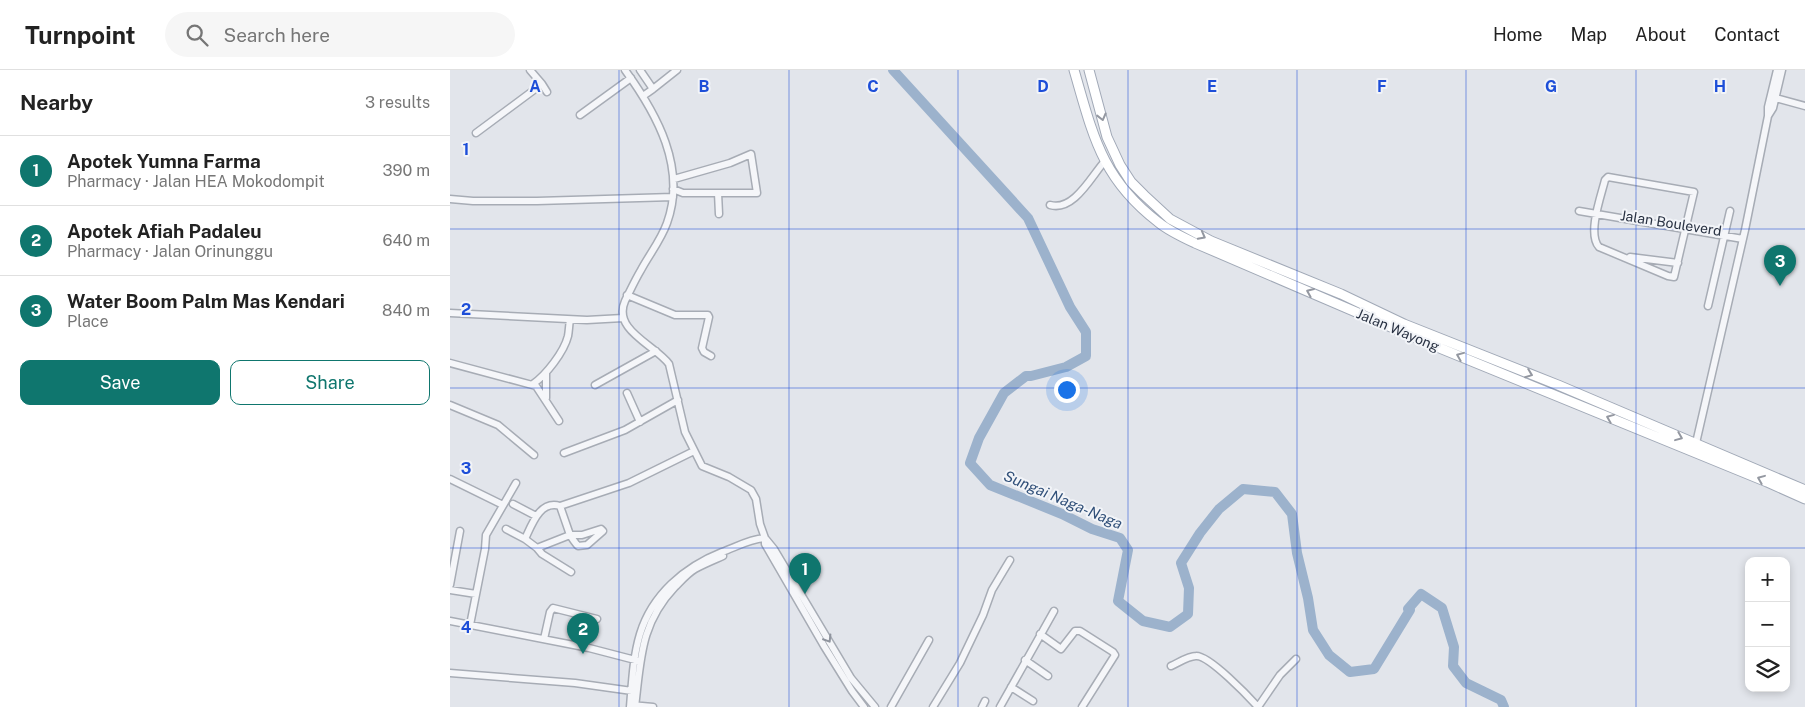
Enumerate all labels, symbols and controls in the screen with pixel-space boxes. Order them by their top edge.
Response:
search box [165,12,515,57]
text: Turnpoint [25,21,135,49]
icon: search [183,21,211,49]
text: Search here [223,24,330,46]
text: Home [1493,24,1543,45]
text: Map [1571,24,1607,45]
text: About [1635,24,1686,45]
text: Contact [1714,24,1780,45]
text: A [529,77,541,96]
text: B [699,77,710,96]
text: C [867,77,879,96]
text: D [1037,77,1049,96]
text: E [1207,77,1217,96]
text: F [1377,77,1387,96]
text: G [1545,77,1557,96]
text: H [1714,77,1726,96]
text: Nearby [20,90,93,115]
text: 3 results [365,93,430,112]
one-way arrow [1096,112,1107,121]
text: 1 [463,140,469,159]
text: Apotek Yumna Farma [67,150,261,172]
text: 1 [33,161,39,180]
text: 390 m [383,161,430,180]
text: Pharmacy · Jalan HEA Mokodompit [67,172,325,191]
street label: Jalan Bouleverd [1619,207,1723,239]
text: Apotek Afiah Padaleu [67,220,262,242]
one-way arrow [1197,230,1206,240]
text: 2 [31,231,41,250]
text: 640 m [382,231,430,250]
text: Pharmacy · Jalan Orinunggu [67,242,273,261]
pin: 3 [1764,245,1796,286]
one-way arrow [1306,288,1315,299]
text: Water Boom Palm Mas Kendari [67,290,345,312]
text: 2 [461,300,471,319]
text: 3 [31,301,41,320]
text: 840 m [382,301,430,320]
street label: Jalan Wayong [1354,305,1442,355]
text: Place [67,312,109,331]
one-way arrow [1456,352,1465,362]
button: Save [20,360,220,405]
button: Share [230,360,430,405]
one-way arrow [1525,368,1533,378]
your location [1054,377,1080,403]
one-way arrow [1606,413,1615,424]
one-way arrow [1674,430,1683,441]
text: 3 [461,459,471,478]
water label: Sungai Naga-Naga [1001,467,1125,532]
one-way arrow [1757,475,1766,486]
pin: 1 [789,553,821,594]
map controls [1745,557,1790,692]
button: + [1745,557,1790,602]
button: − [1745,602,1790,647]
pin: 2 [567,613,599,654]
text: 4 [461,618,472,637]
one-way arrow [822,633,832,642]
button: layers [1745,647,1790,692]

